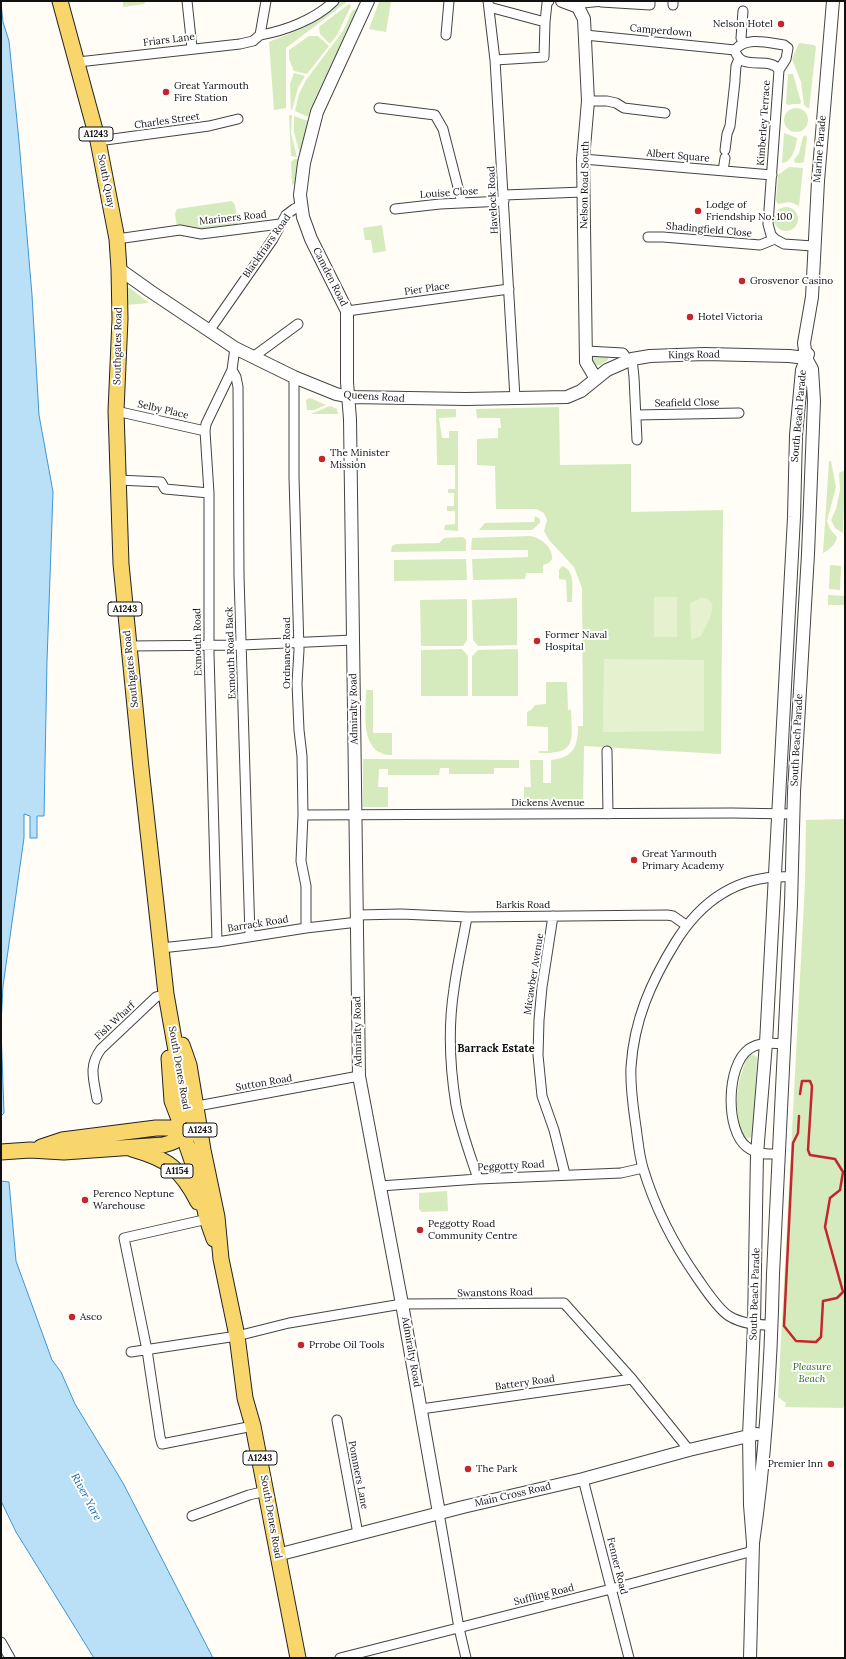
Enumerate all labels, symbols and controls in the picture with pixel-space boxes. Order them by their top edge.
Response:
place label: Nelson Hotel [713,18,773,30]
marker: Nelson Hotel [776,19,786,29]
street label: Camperdown [629,22,693,40]
street label: Friars Lane [143,31,195,49]
place label: Great Yarmouth Fire Station [174,80,249,104]
street label: Kimberley Terrace [755,80,773,166]
marker: Great Yarmouth Fire Station [161,87,171,97]
street label: Charles Street [133,110,201,132]
street label: Marine Parade [811,115,829,183]
road number: A1243 [79,127,113,141]
street label: Nelson Road South [578,141,592,229]
street label: Albert Square [646,147,710,165]
street label: South Quay [95,153,117,209]
street label: Havelock Road [485,166,501,234]
street label: Louise Close [419,185,479,201]
place label: Lodge of Friendship No. 100 [706,199,793,222]
marker: Lodge of Friendship No. 100 [693,206,703,216]
street label: Mariners Road [199,208,267,228]
street label: Blackfriars Road [241,212,293,280]
street label: Shadingfield Close [666,220,752,240]
street label: Camden Road [310,246,350,308]
place label: Grosvenor Casino [750,275,833,287]
marker: Grosvenor Casino [737,276,747,286]
street label: Pier Place [403,280,451,298]
street label: Southgates Road [111,307,125,385]
place label: Hotel Victoria [698,311,763,323]
marker: Hotel Victoria [685,312,695,322]
street label: Kings Road [668,349,720,361]
street label: South Beach Parade [789,369,809,463]
street label: Queens Road [343,389,405,405]
street label: Seafield Close [654,396,720,410]
street label: Selby Place [136,398,190,422]
place label: The Minister Mission [330,447,390,470]
marker: The Minister Mission [317,454,327,464]
road number: A1243 [108,602,142,616]
street label: Exmouth Road Back [223,606,239,700]
street label: Exmouth Road [191,608,205,676]
street label: Ordnance Road [281,617,293,689]
place label: Former Naval Hospital [545,629,607,652]
street label: Southgates Road [121,630,141,708]
marker: Former Naval Hospital [532,636,542,646]
street label: Admiralty Road [347,673,361,745]
street label: South Beach Parade [789,693,805,787]
street label: Dickens Avenue [511,797,585,809]
place label: Great Yarmouth Primary Academy [642,848,724,872]
marker: Great Yarmouth Primary Academy [629,855,639,865]
street label: Barkis Road [496,899,550,911]
street label: Barrack Road [227,913,289,935]
street label: Micawber Avenue [522,932,546,1016]
street label: Admiralty Road [351,996,365,1068]
street label: Fish Wharf [92,999,138,1043]
street label: South Denes Road [166,1025,192,1111]
district label: Barrack Estate [457,1042,535,1056]
street label: Sutton Road [235,1072,293,1094]
road number: A1243 [183,1123,217,1137]
street label: Peggotty Road [477,1158,545,1174]
road number: A1154 [161,1164,193,1178]
place label: Perenco Neptune Warehouse [93,1188,174,1212]
marker: Perenco Neptune Warehouse [80,1195,90,1205]
place label: Peggotty Road Community Centre [428,1218,517,1242]
marker: Peggotty Road Community Centre [415,1225,425,1235]
street label: South Beach Parade [747,1247,763,1341]
street label: Swanstons Road [457,1286,533,1300]
place label: Asco [80,1311,102,1323]
marker: Asco [67,1312,77,1322]
street label: Admiralty Road [399,1316,423,1388]
place label: Prrobe Oil Tools [309,1339,384,1351]
marker: Prrobe Oil Tools [296,1340,306,1350]
park label: Pleasure Beach [793,1361,831,1384]
street label: Battery Road [494,1373,556,1393]
street label: Pommers Lane [345,1440,371,1510]
road number: A1243 [243,1451,277,1465]
place label: Premier Inn [768,1458,823,1470]
marker: Premier Inn [826,1459,836,1469]
place label: The Park [476,1463,517,1475]
marker: The Park [463,1464,473,1474]
water label: River Yare [68,1471,104,1523]
street label: South Denes Road [258,1474,284,1560]
street label: Main Cross Road [474,1480,552,1510]
street label: Fenner Road [604,1536,630,1596]
street label: Suffling Road [513,1582,575,1608]

